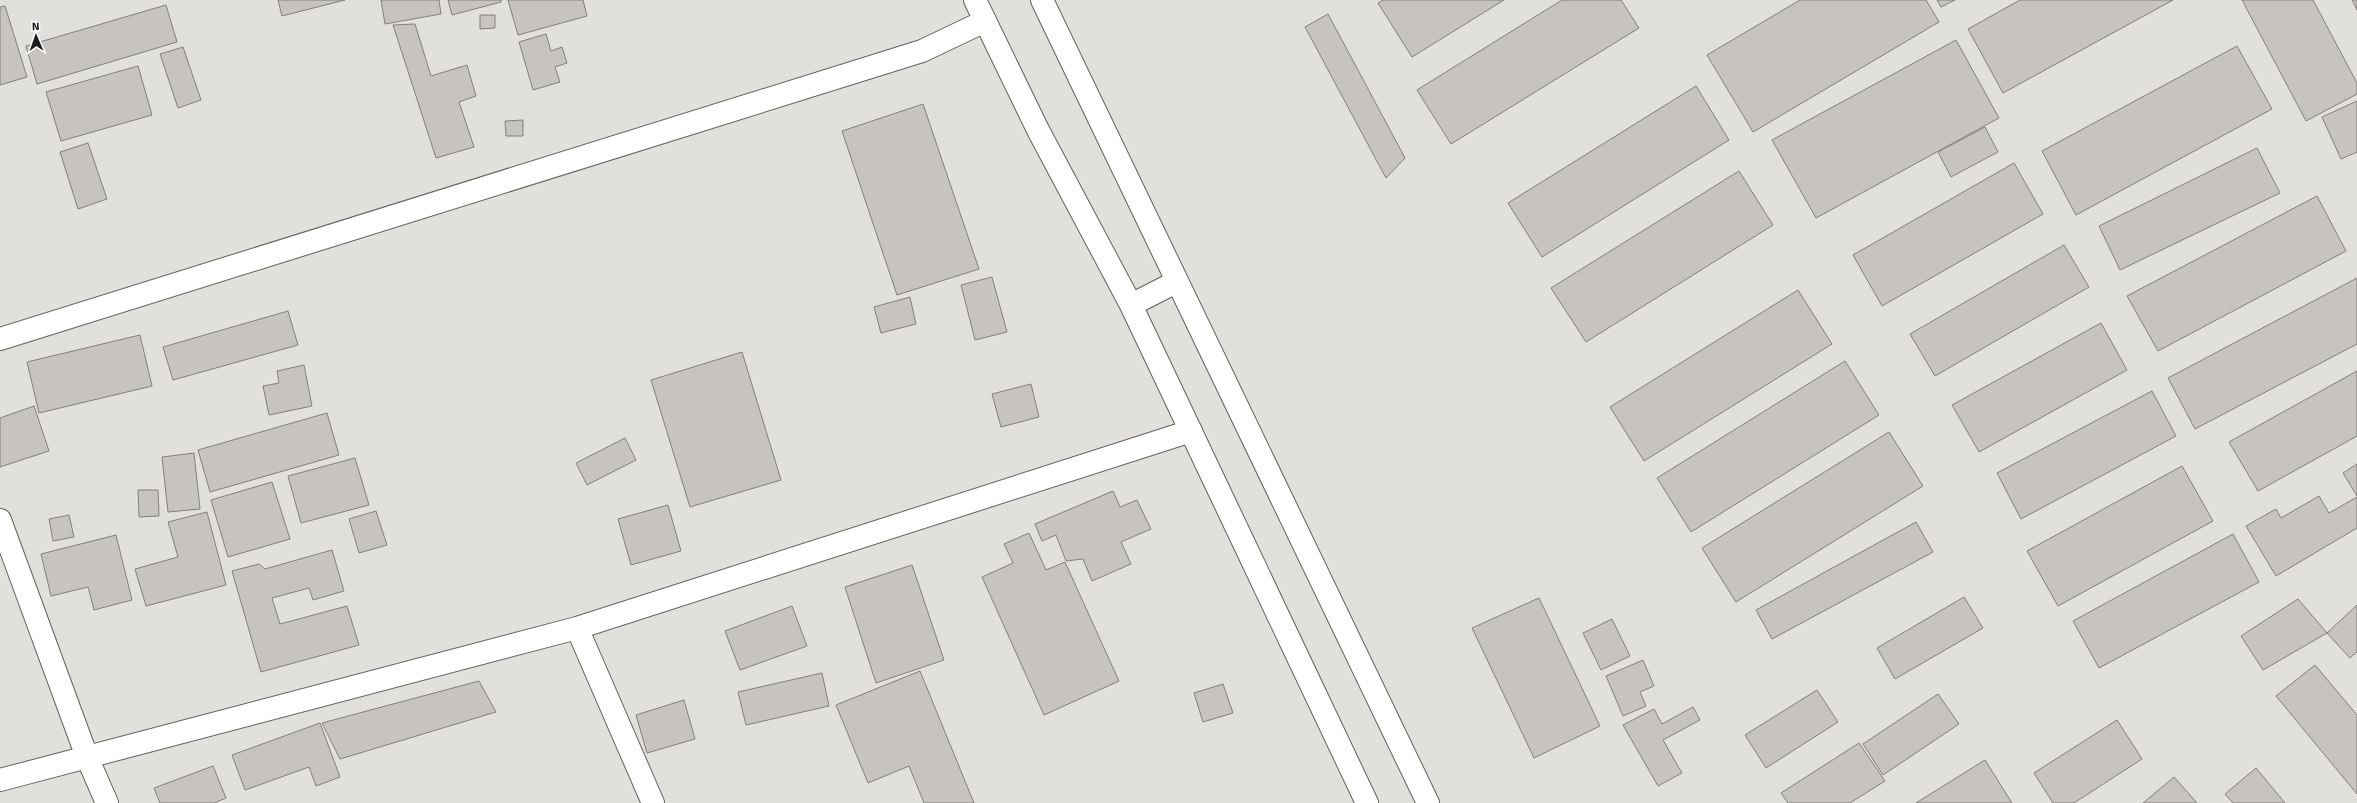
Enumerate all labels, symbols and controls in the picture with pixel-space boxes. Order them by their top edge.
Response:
north arrow [16,16,56,56]
text: N [32,20,40,33]

